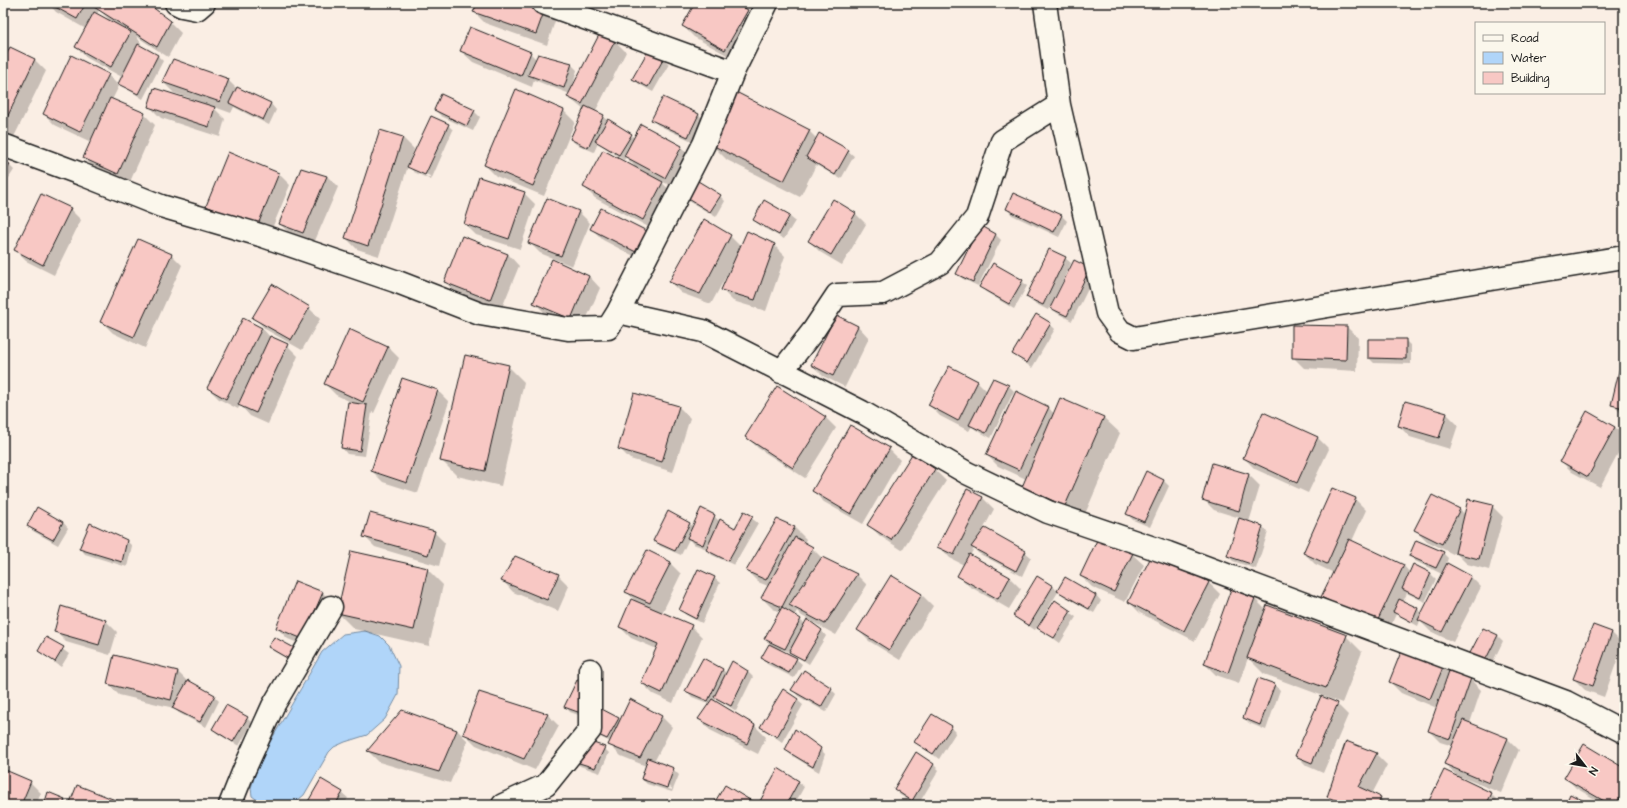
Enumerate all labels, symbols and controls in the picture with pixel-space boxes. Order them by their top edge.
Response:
legend [1475,22,1605,94]
text: Road [1511,30,1539,47]
text: Water [1511,50,1547,67]
text: Building [1511,70,1549,88]
north arrow [1565,746,1605,786]
text: N [1585,764,1601,778]

